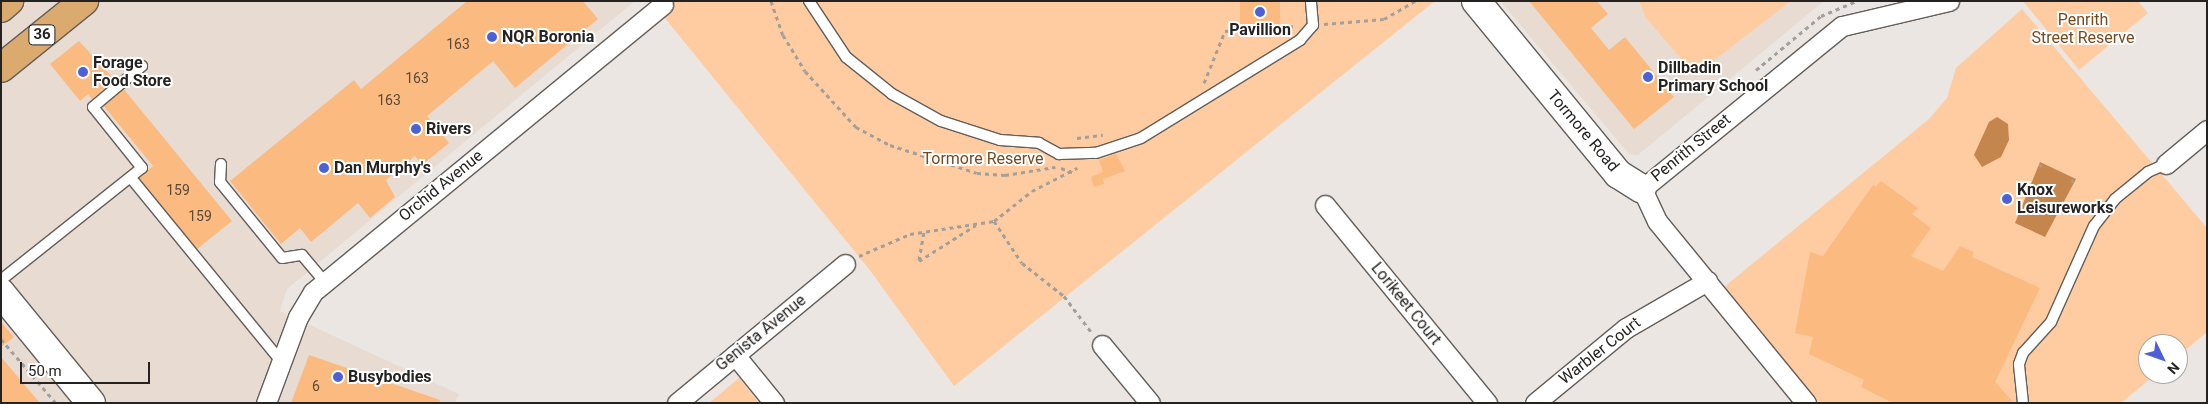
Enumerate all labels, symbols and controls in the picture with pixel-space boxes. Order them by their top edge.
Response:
marker: Pavillion [1254,6,1266,18]
park label: Penrith Street Reserve [2032,10,2134,48]
place label: Pavillion [1229,20,1291,40]
road number: 36 [28,22,56,48]
place label: NQR Boronia [502,27,594,47]
marker: NQR Boronia [486,31,498,43]
house number: 163 [446,36,470,52]
place label: Forage Food Store [93,53,171,91]
place label: Dillbadin Primary School [1658,58,1768,96]
marker: Forage Food Store [77,66,89,78]
house number: 163 [405,70,429,86]
marker: Dillbadin Primary School [1642,71,1654,83]
street label: Tormore Road [1543,86,1623,176]
house number: 163 [377,92,401,108]
street label: Penrith Street [1647,110,1735,186]
place label: Rivers [426,119,471,139]
marker: Rivers [410,123,422,135]
street label: Orchid Avenue [395,146,487,226]
park label: Tormore Reserve [923,149,1043,169]
place label: Dan Murphy's [334,158,431,178]
marker: Dan Murphy's [318,162,330,174]
place label: Knox Leisureworks [2017,180,2113,218]
house number: 159 [166,182,190,198]
marker: Knox Leisureworks [2001,193,2013,205]
house number: 159 [188,208,212,224]
street label: Lorikeet Court [1367,259,1445,349]
street label: Genista Avenue [712,291,810,375]
street label: Warbler Court [1555,313,1645,389]
north arrow [2138,334,2188,384]
scale bar [22,352,152,384]
text: N [2164,359,2183,377]
text: 50 m [28,362,62,380]
place label: Busybodies [348,367,432,387]
marker: Busybodies [332,371,344,383]
house number: 6 [312,378,320,394]

